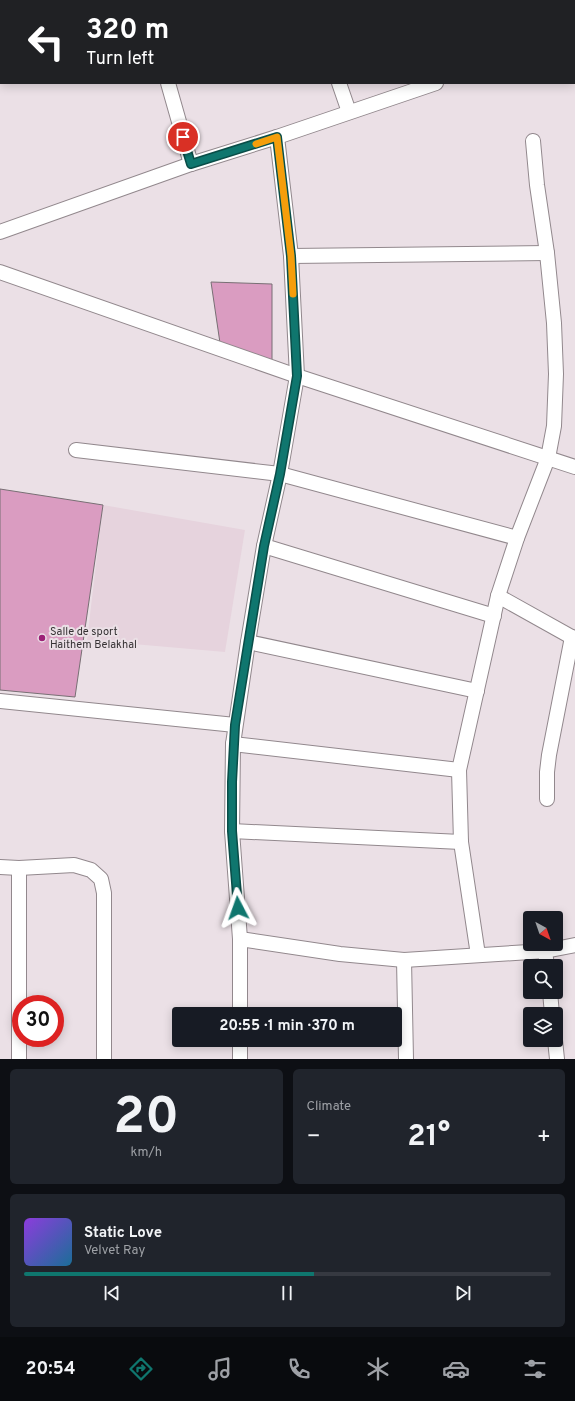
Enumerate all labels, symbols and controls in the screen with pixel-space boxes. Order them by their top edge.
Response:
text: 320 m [86,13,169,49]
icon: left [20,16,72,68]
text: Turn left [86,48,154,71]
pin [166,120,200,154]
icon: arrive [172,126,194,148]
place label: Salle de sport Haithem Belakhal [50,625,137,652]
marker: Salle de sport Haithem Belakhal [37,633,47,643]
position arrow [217,887,259,929]
north arrow [523,911,563,951]
map controls [523,911,563,1047]
button: search [523,959,563,999]
speed limit sign: 30 [12,995,64,1047]
button: layers [523,1007,563,1047]
text: 20:55 · 1 min · 370 m [219,1017,355,1036]
text: 20 [113,1086,179,1152]
text: Climate [307,1099,351,1115]
text: 21° [407,1119,450,1156]
text: − [307,1124,321,1151]
text: + [537,1124,551,1151]
text: km/h [130,1145,162,1161]
text: Static Love [84,1224,162,1243]
text: Velvet Ray [84,1243,145,1259]
icon: previous [101,1282,123,1304]
icon: pause [276,1282,298,1304]
icon: next [452,1282,474,1304]
icon: directions [127,1355,155,1383]
icon: music [206,1355,234,1383]
icon: phone [285,1355,313,1383]
icon: climate [364,1355,392,1383]
icon: car [442,1355,470,1383]
icon: filters [521,1355,549,1383]
text: 20:54 [25,1358,76,1381]

